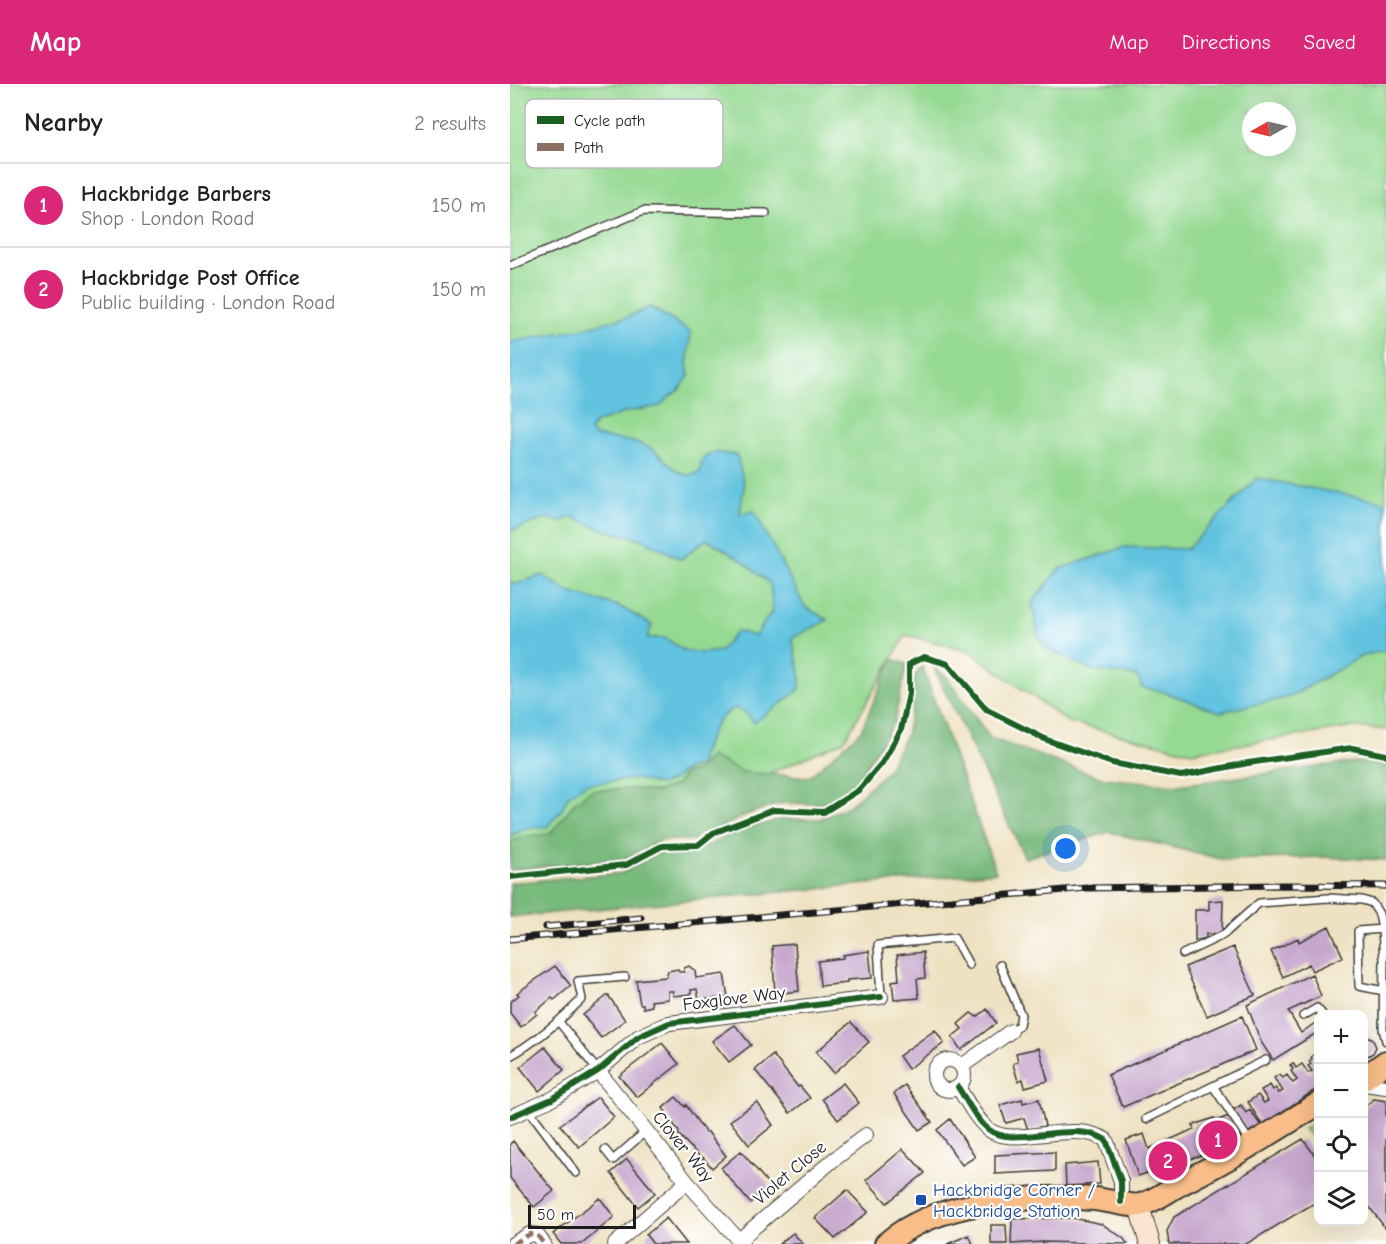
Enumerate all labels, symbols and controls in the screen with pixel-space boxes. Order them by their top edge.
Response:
text: Map [30,26,81,58]
text: Map [1109,30,1149,54]
text: Directions [1182,30,1271,54]
text: Saved [1304,30,1356,54]
legend [525,99,723,168]
north arrow [1242,102,1296,156]
text: Nearby [24,108,103,138]
text: 2 results [414,112,486,135]
text: Cycle path [574,112,645,130]
text: Path [574,139,604,157]
text: Hackbridge Barbers [81,181,271,207]
text: 1 [40,194,47,217]
text: 150 m [432,194,486,217]
text: Shop · London Road [81,207,254,230]
text: Hackbridge Post Office [81,265,299,291]
text: 2 [39,278,48,301]
text: 150 m [432,278,486,301]
text: Public building · London Road [81,291,335,314]
your location [1051,834,1080,863]
street label: Foxglove Way [681,982,787,1016]
map controls [1314,1010,1368,1226]
button: + [1314,1010,1368,1064]
button: − [1314,1064,1368,1118]
street label: Clover Way [648,1107,719,1188]
pin: 1 [1198,1118,1238,1162]
button: locate [1314,1118,1368,1172]
street label: Violet Close [749,1137,831,1209]
pin: 2 [1148,1138,1188,1184]
button: layers [1314,1172,1368,1226]
place label: Hackbridge Corner / Hackbridge Station [933,1180,1096,1222]
marker: Hackbridge Corner / Hackbridge Station [914,1193,928,1207]
scale bar [528,1202,636,1230]
text: 50 m [537,1206,574,1224]

